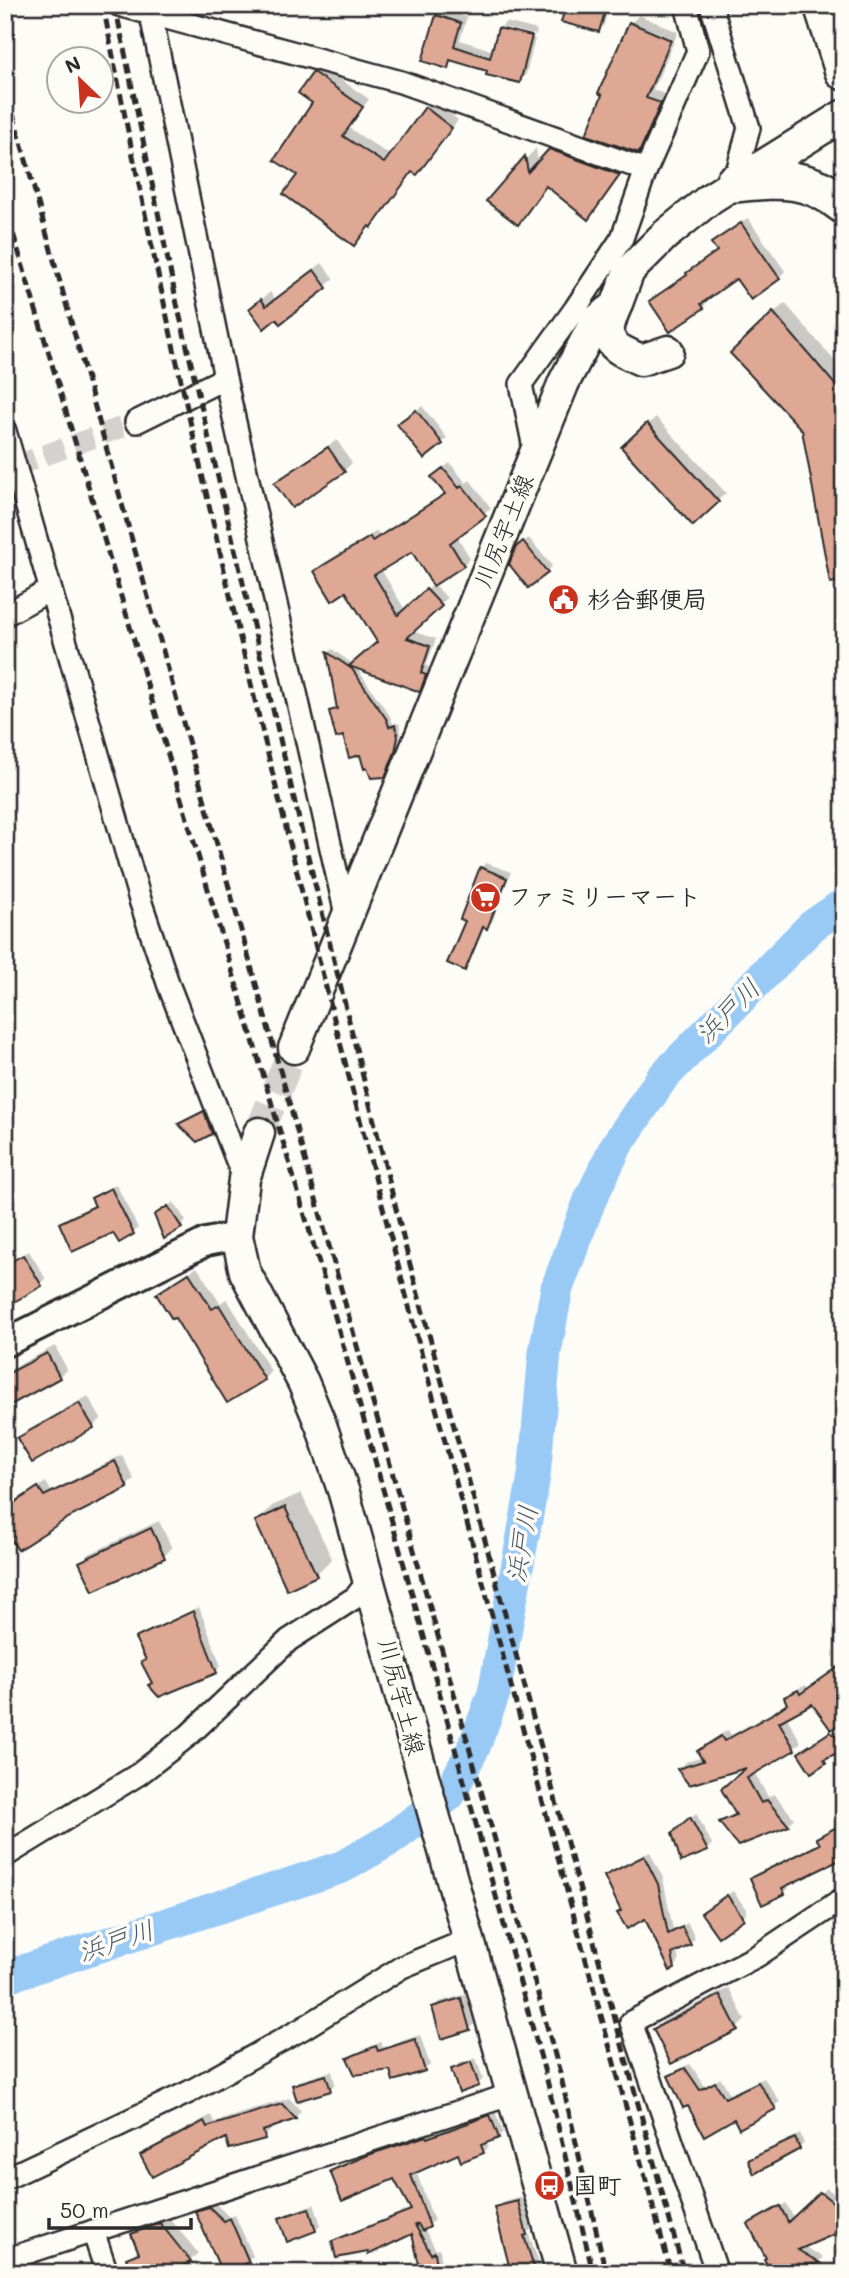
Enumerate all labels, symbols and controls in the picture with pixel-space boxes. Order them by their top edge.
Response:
north arrow [46,46,116,116]
text: N [61,50,84,79]
street label: 川尻宇土線 [466,469,539,592]
public building icon: 杉合郵便局 [547,583,581,617]
place label: 杉合郵便局 [587,583,707,614]
supermarket icon: ファミリーマート [468,880,502,914]
place label: ファミリーマート [508,880,701,911]
water label: 浜戸川 [688,971,767,1050]
water label: 浜戸川 [497,1502,545,1585]
street label: 川尻宇土線 [372,1635,433,1759]
water label: 浜戸川 [73,1912,158,1968]
bus stop icon: 国町 [533,2169,567,2203]
place label: 国町 [573,2169,621,2200]
scale bar [49,2187,191,2231]
text: 50 m [60,2196,109,2223]

